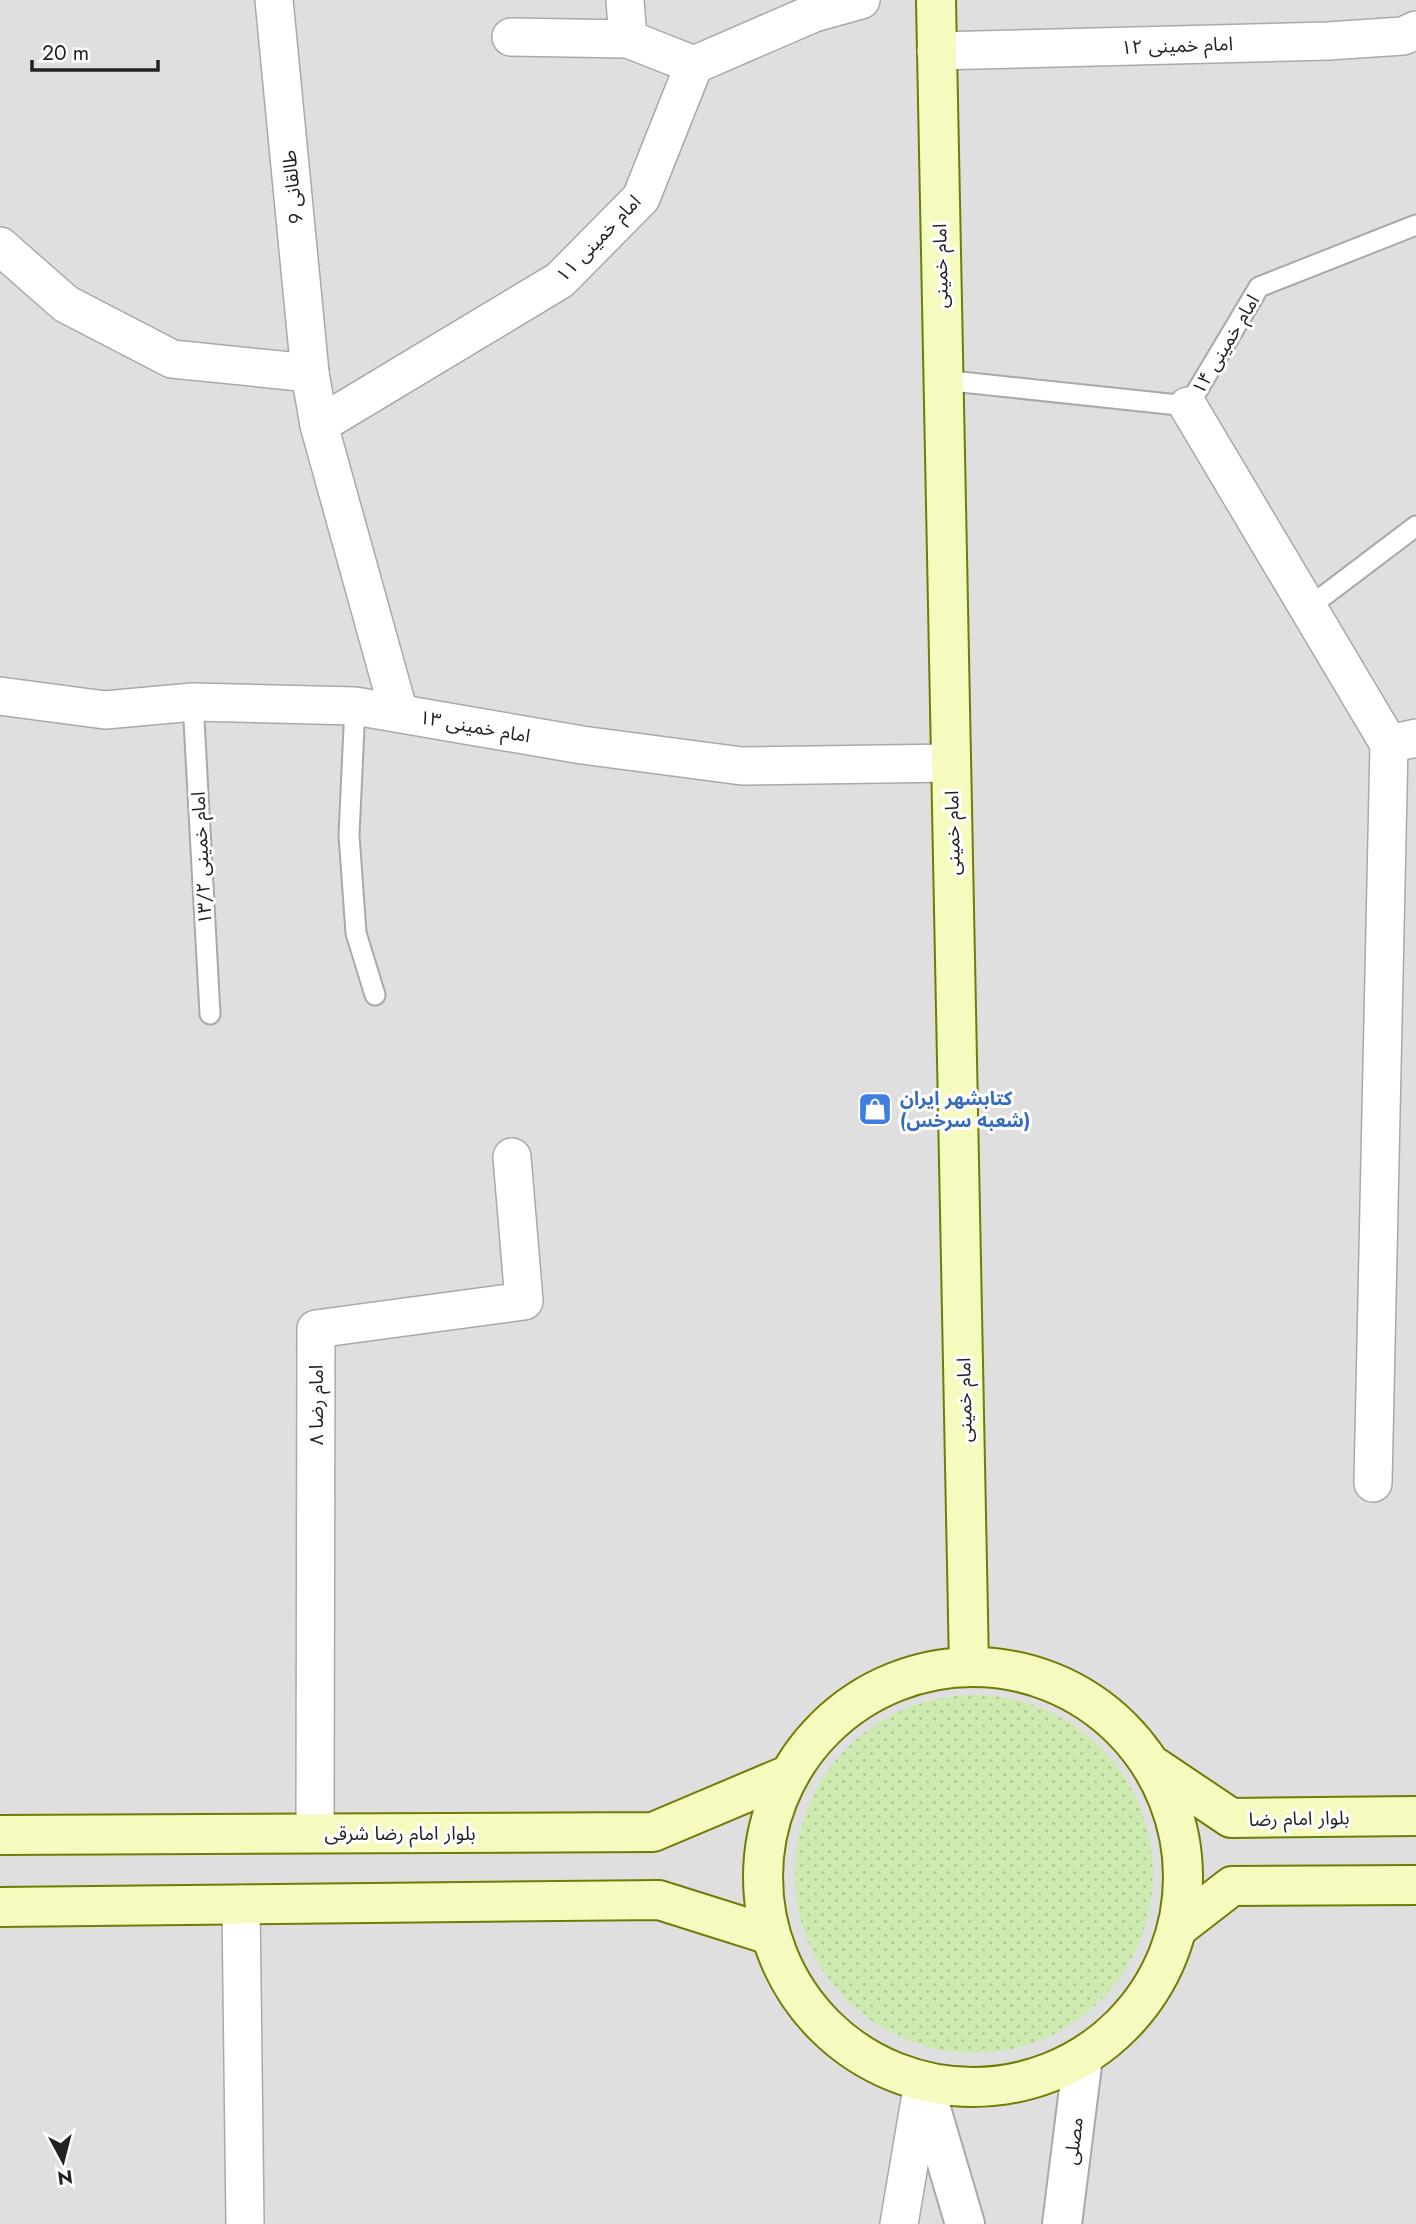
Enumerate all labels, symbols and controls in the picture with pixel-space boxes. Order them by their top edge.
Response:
scale bar [32,28,158,72]
street label: امام خمینی ۱۲ [1121,30,1234,62]
text: 20 m [42,38,89,68]
street label: طالقانی 9 [275,149,310,225]
street label: امام خمینی ۱۱ [550,189,648,289]
street label: امام خمینی [926,223,956,309]
street label: امام خمینی ۱۴ [1185,289,1267,400]
street label: امام خمینی ۱۳ [417,703,532,751]
street label: امام خمینی [938,790,968,876]
street label: امام خمینی ۱۳/۲ [185,791,219,925]
place label: کتابشهر ایران (شعبه سرخس) [900,1085,1030,1134]
shop icon: کتابشهر ایران (شعبه سرخس) [856,1090,894,1128]
street label: امام خمینی [950,1357,980,1443]
street label: امام رضا ۸ [303,1365,331,1445]
street label: بلوار امام رضا [1248,1804,1350,1834]
street label: بلوار امام رضا شرقی [324,1820,476,1848]
street label: مصلی [1057,2116,1090,2166]
north arrow [28,2126,98,2196]
text: N [56,2163,74,2192]

